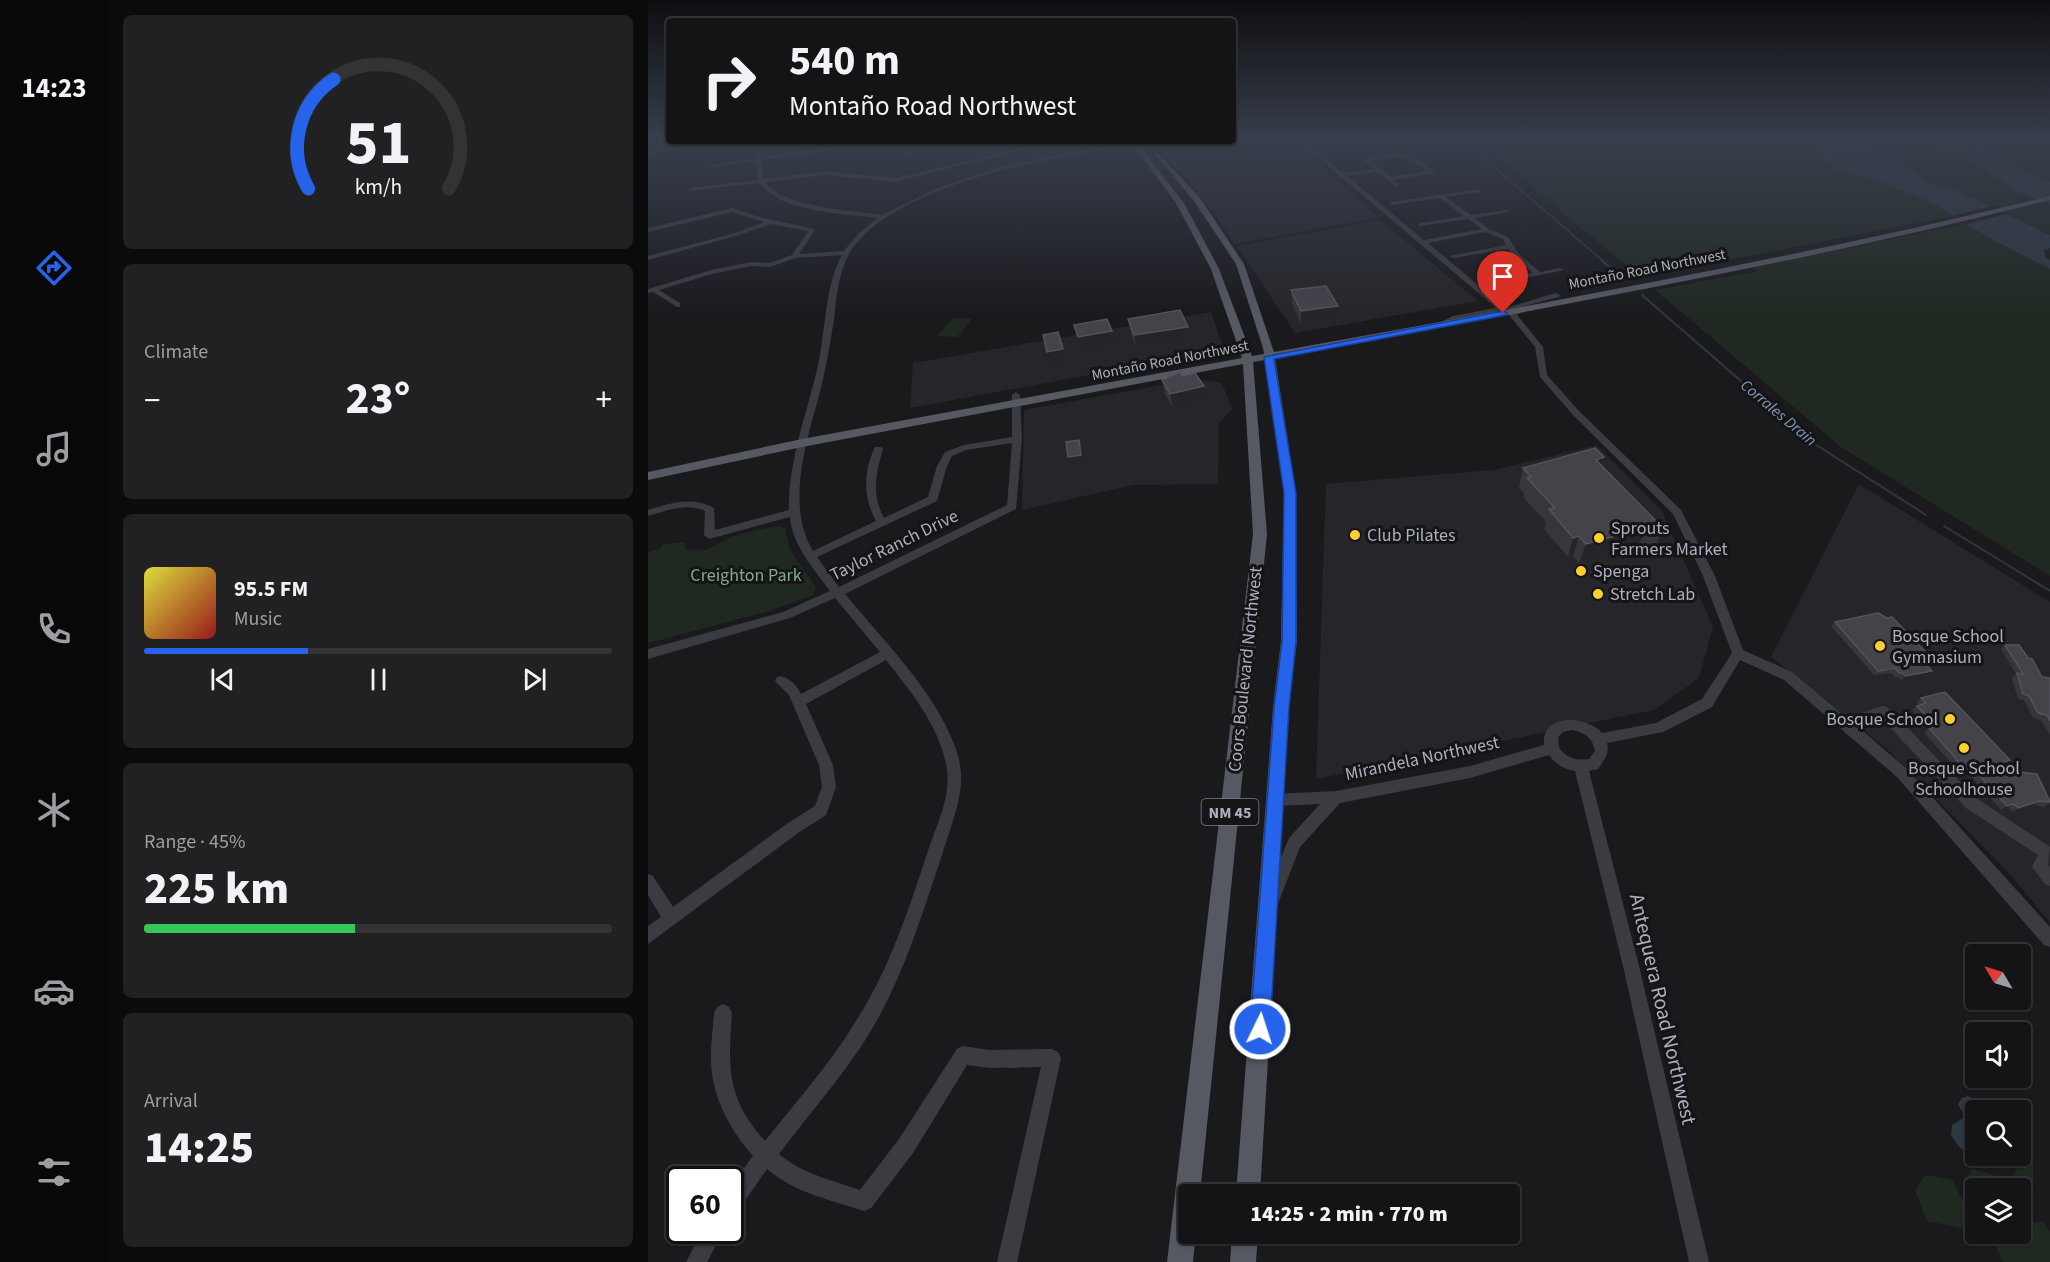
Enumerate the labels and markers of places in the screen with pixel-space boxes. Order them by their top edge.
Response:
pin [1477,251,1528,313]
place label: Sprouts Farmers Market [1611,516,1728,562]
place label: Club Pilates [1367,523,1456,548]
marker: Club Pilates [1348,528,1362,542]
marker: Sprouts Farmers Market [1592,531,1606,545]
place label: Spenga [1593,559,1649,584]
marker: Spenga [1574,564,1588,578]
place label: Stretch Lab [1610,582,1695,607]
marker: Stretch Lab [1591,587,1605,601]
place label: Bosque School Gymnasium [1892,624,2004,670]
marker: Bosque School Gymnasium [1873,639,1887,653]
place label: Bosque School [1826,707,1938,732]
marker: Bosque School [1943,712,1957,726]
marker: Bosque School Schoolhouse [1957,741,1971,755]
place label: Bosque School Schoolhouse [1908,756,2020,802]

